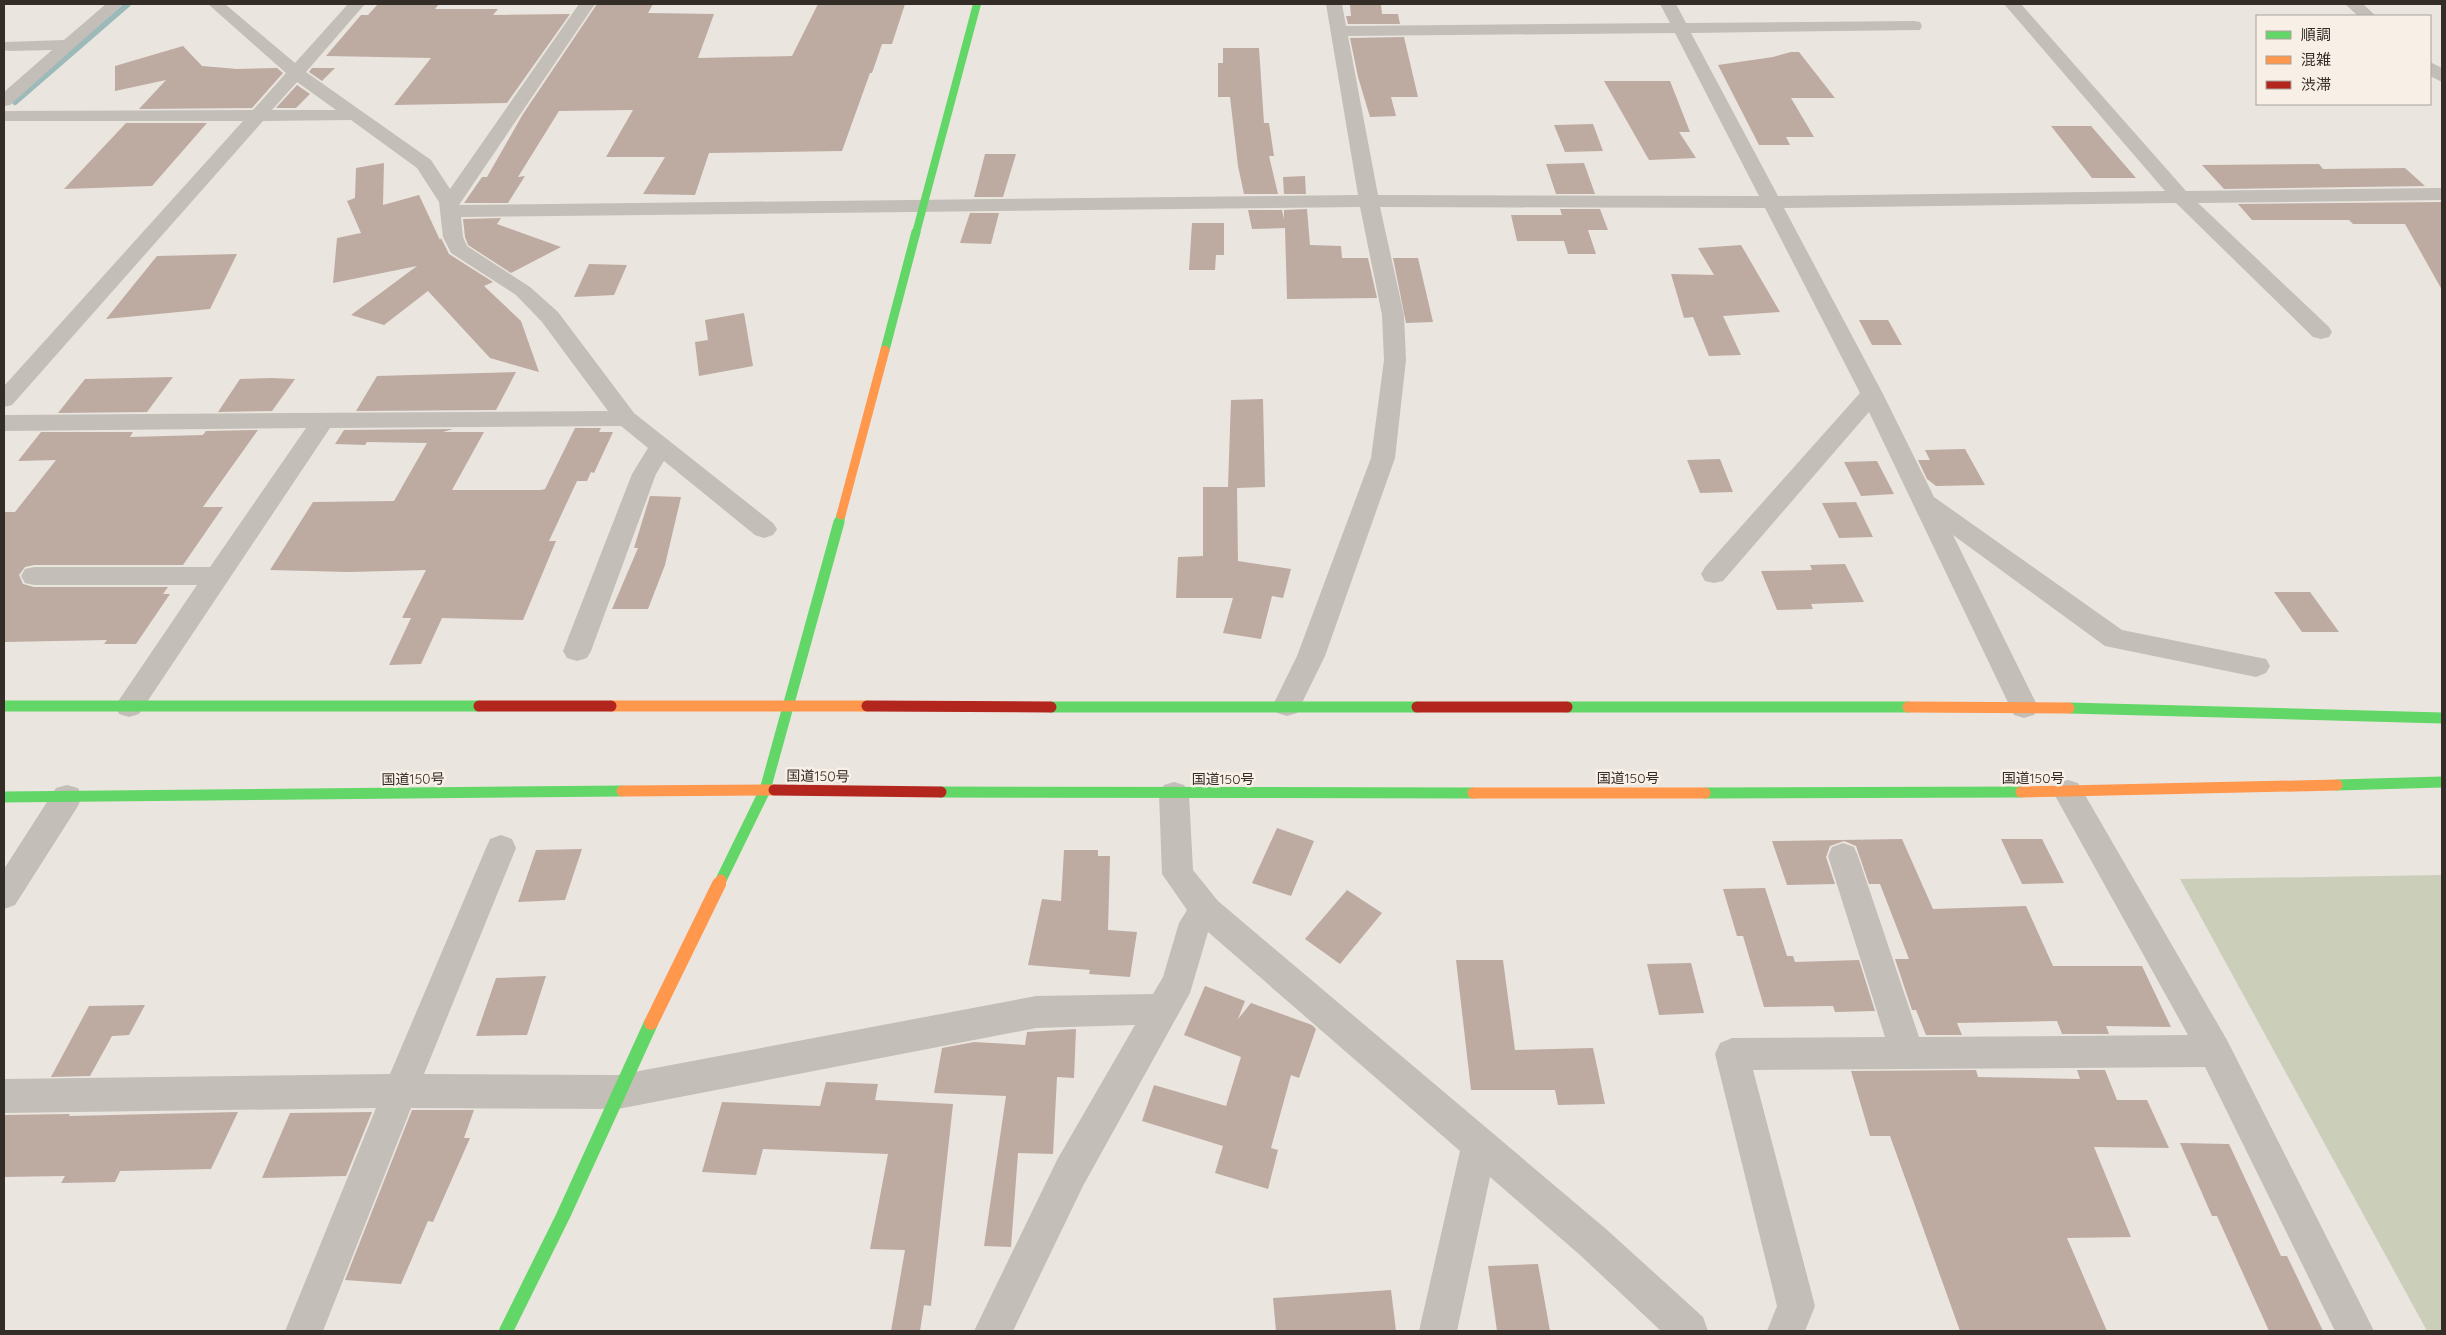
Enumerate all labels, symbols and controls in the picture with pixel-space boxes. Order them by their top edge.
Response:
legend [2256,15,2431,105]
text: 順調 [2301,25,2331,44]
text: 混雑 [2301,50,2331,69]
text: 渋滞 [2301,75,2331,94]
street label: 国道150号 [786,766,850,786]
street label: 国道150号 [381,769,445,789]
street label: 国道150号 [1596,769,1660,787]
street label: 国道150号 [2001,769,2065,787]
street label: 国道150号 [1191,770,1255,788]

